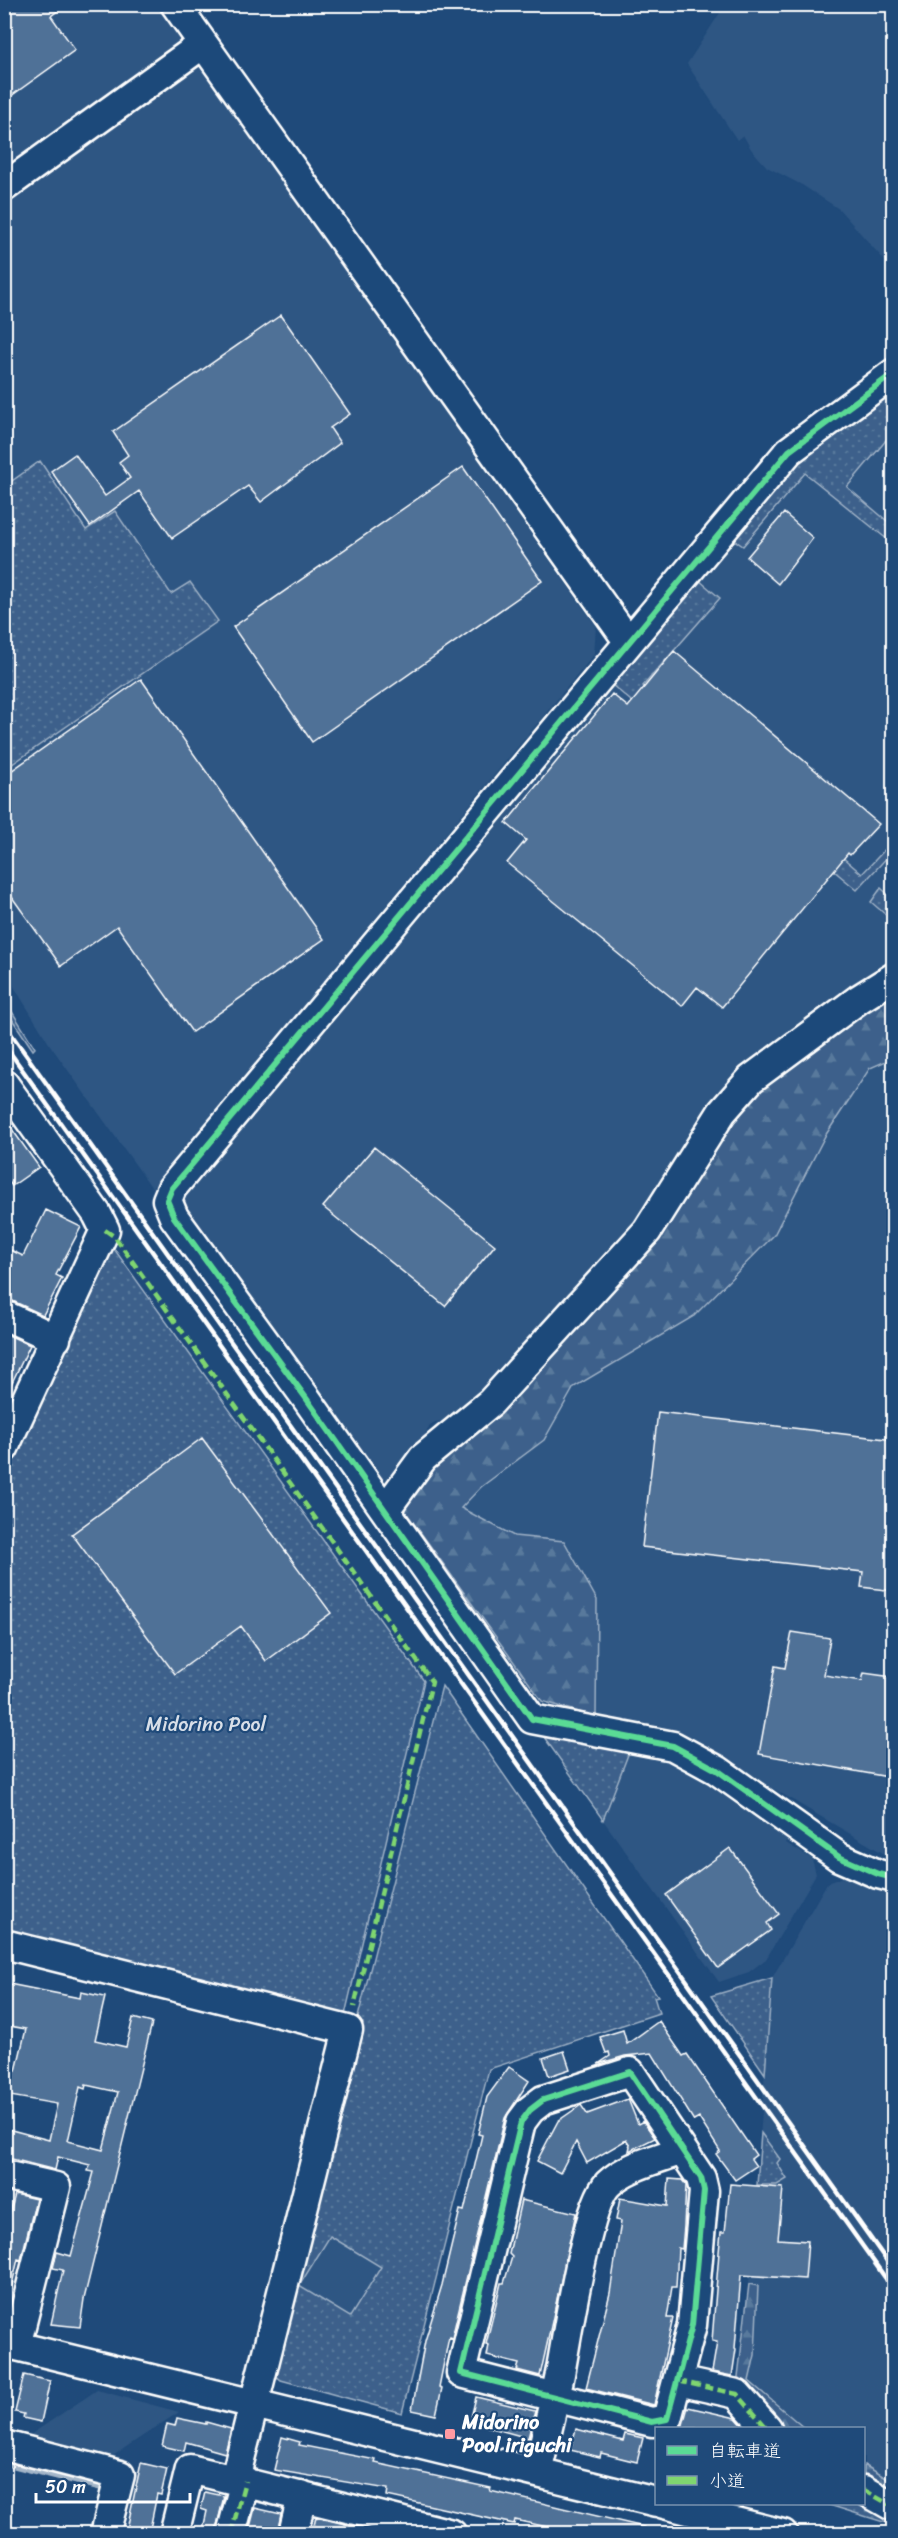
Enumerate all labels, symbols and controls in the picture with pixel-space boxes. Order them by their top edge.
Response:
park label: Midorino Pool [146,1707,267,1742]
place label: Midorino Pool iriguchi [461,2405,573,2463]
marker: Midorino Pool iriguchi [443,2427,457,2441]
legend [655,2427,865,2505]
text: 自転車道 [709,2435,781,2467]
text: 小道 [709,2465,745,2497]
scale bar [36,2466,190,2504]
text: 50 m [45,2471,86,2503]

